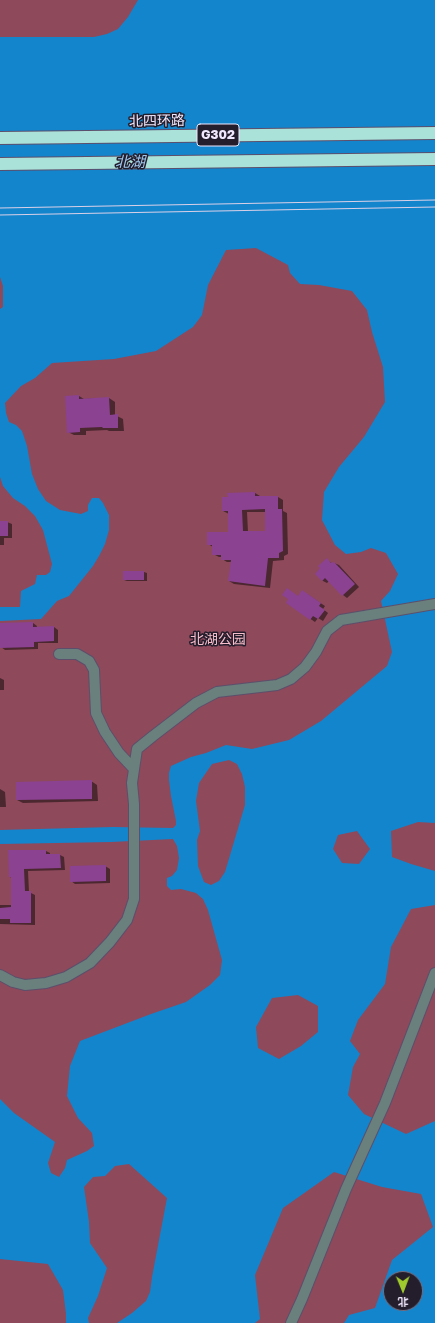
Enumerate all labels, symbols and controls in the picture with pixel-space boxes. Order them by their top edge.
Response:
street label: 北四环路 [129,112,185,130]
road number: G302 [197,124,239,146]
water label: 北湖 [115,153,145,171]
park label: 北湖公园 [190,632,246,648]
north arrow [383,1271,423,1311]
text: 北 [398,1296,409,1309]

